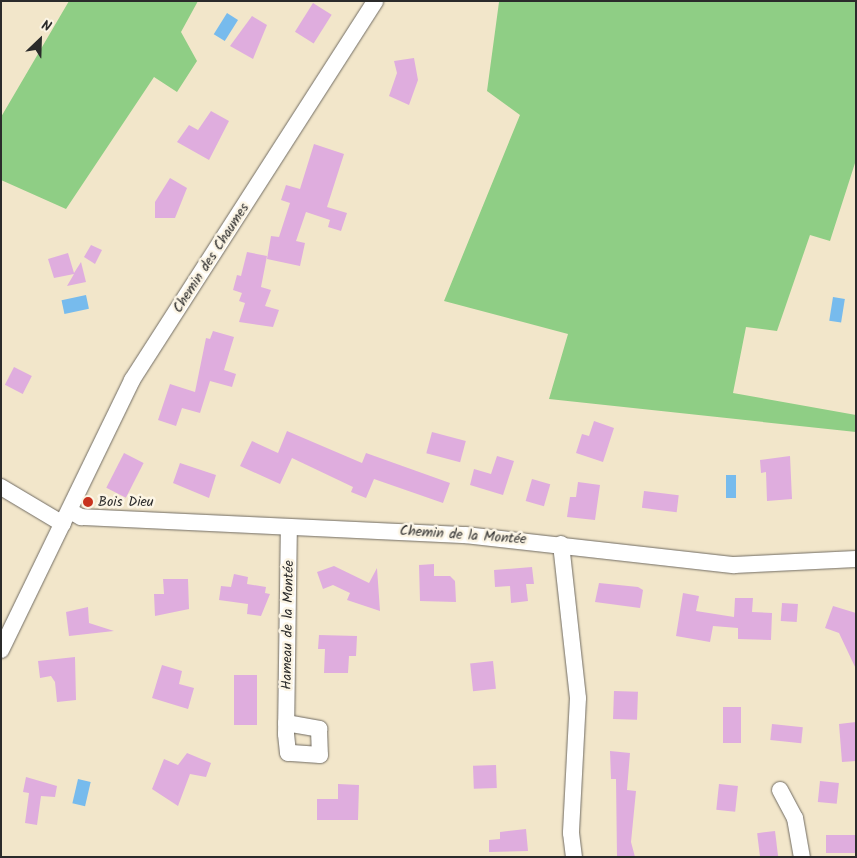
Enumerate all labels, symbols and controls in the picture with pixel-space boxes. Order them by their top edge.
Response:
text: N [38,14,55,38]
north arrow [15,15,65,65]
street label: Chemin des Chaumes [169,200,253,316]
place label: Bois Dieu [98,494,154,510]
marker: Bois Dieu [82,496,94,508]
street label: Chemin de la Montée [399,522,527,548]
street label: Hameau de la Montée [278,560,298,690]

